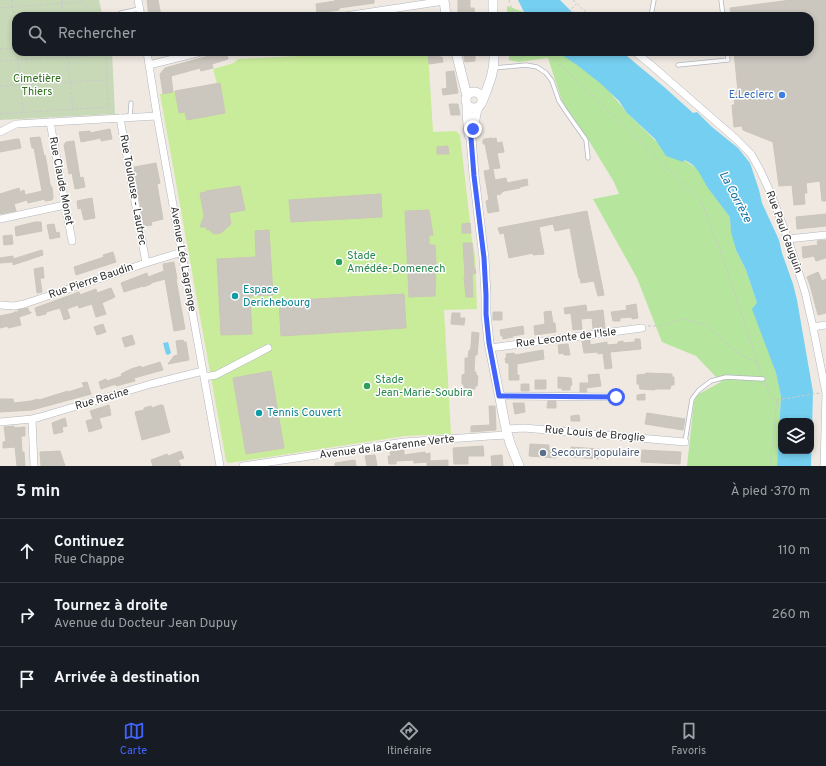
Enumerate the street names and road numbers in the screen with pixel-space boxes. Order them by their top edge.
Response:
street label: Rue Toulouse - Lautrec [116,133,150,247]
street label: Rue Claude Monet [46,136,76,226]
street label: Rue Paul Gauguin [763,189,805,275]
street label: Avenue Léo Lagrange [167,205,199,313]
street label: Rue Pierre Baudin [47,260,135,302]
street label: Rue Leconte de l'Isle [515,325,617,351]
street label: Rue Racine [73,385,131,413]
street label: Rue Louis de Broglie [544,423,646,445]
street label: Avenue de la Garenne Verte [319,432,455,462]

